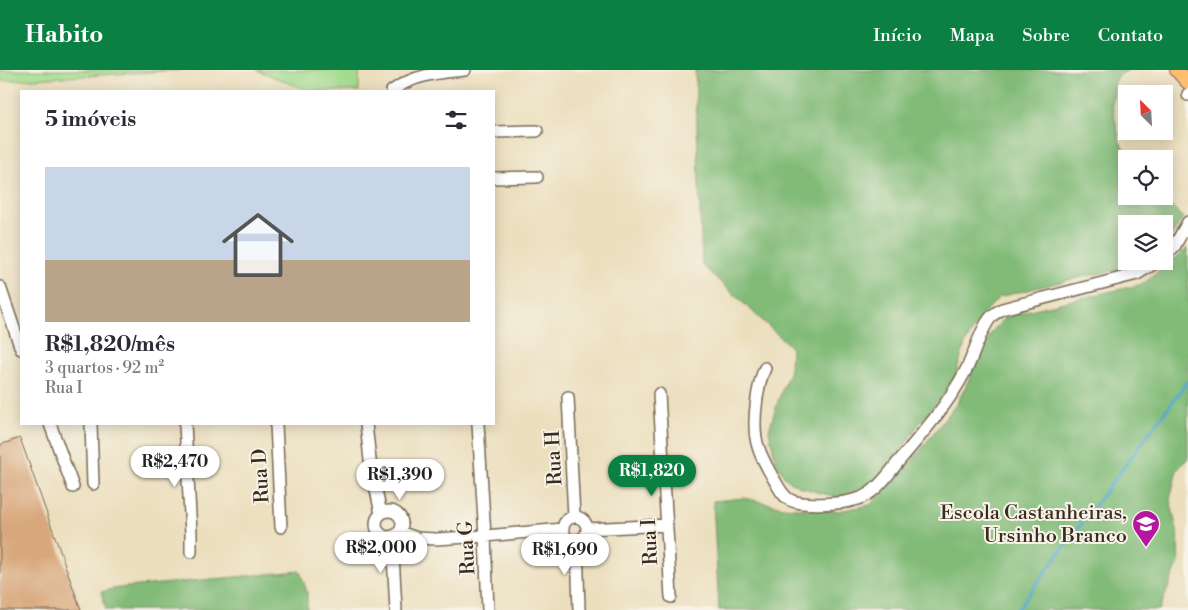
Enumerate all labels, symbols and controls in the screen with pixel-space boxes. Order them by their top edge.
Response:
text: Habito [25,20,103,50]
text: Início [873,24,922,47]
text: Mapa [950,24,994,47]
text: Sobre [1022,24,1070,47]
text: Contato [1098,24,1163,47]
north arrow [1118,85,1172,140]
map controls [1118,85,1173,270]
icon: filters [442,106,470,134]
text: 5 imóveis [45,107,136,133]
button: locate [1118,150,1173,205]
icon: home [213,200,303,290]
button: layers [1118,215,1173,270]
text: R$1,820/mês [45,332,175,358]
text: 3 quartos · 92 m² [45,358,164,378]
text: Rua I [45,378,83,398]
street label: Rua H [541,430,568,486]
pin: R$2,470 [129,446,221,488]
street label: Rua D [248,448,275,504]
text: R$2,470 [142,452,208,472]
pin: R$1,820 [606,454,698,497]
pin: R$1,390 [354,458,446,501]
text: R$1,820 [619,461,685,481]
text: R$1,390 [367,465,433,485]
place label: Escola Castanheiras, Ursinho Branco [940,501,1127,549]
school or university icon: Escola Castanheiras, Ursinho Branco [1131,509,1161,548]
street label: Rua I [637,517,664,566]
street label: Rua G [454,520,481,576]
pin: R$2,000 [335,532,427,574]
pin: R$1,690 [519,534,611,576]
text: R$2,000 [345,538,417,558]
text: R$1,690 [532,540,598,560]

